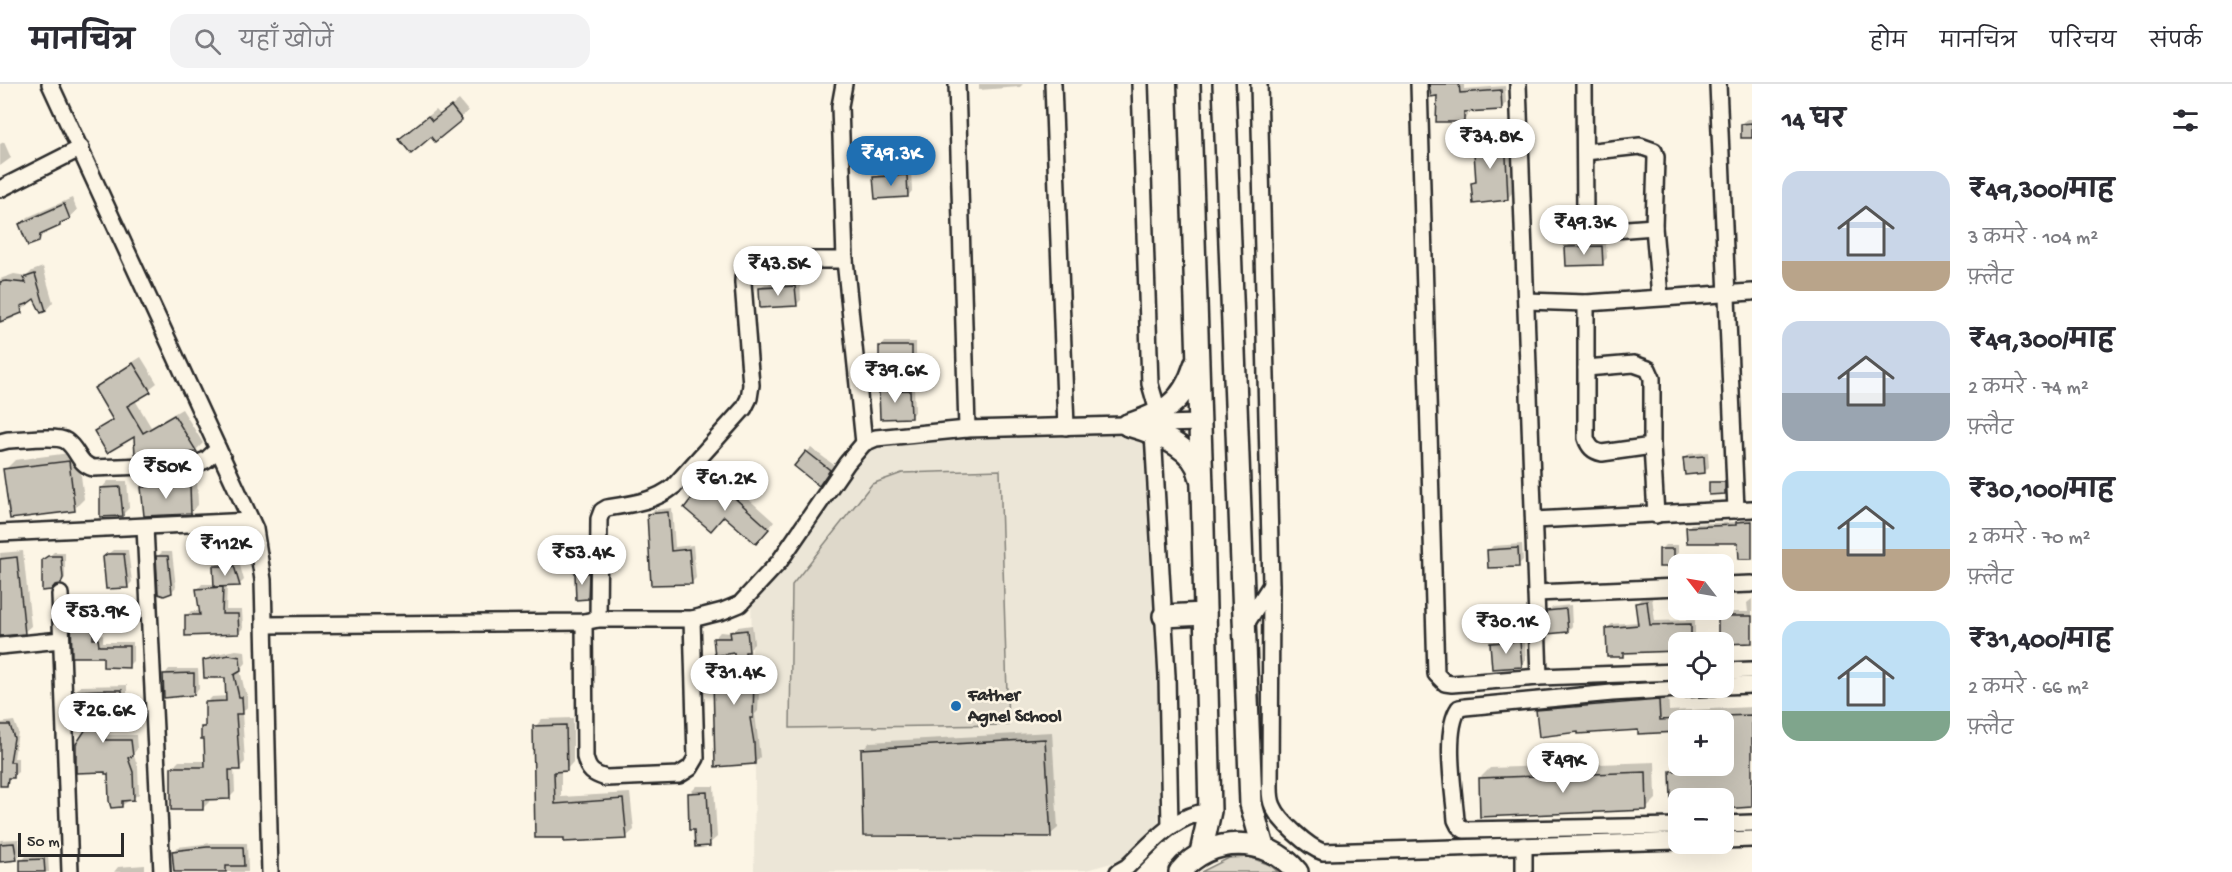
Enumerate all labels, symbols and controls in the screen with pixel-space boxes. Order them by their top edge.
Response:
search box [170,14,590,68]
icon: search [191,25,224,58]
text: मानचित्र [30,27,134,60]
text: यहाँ खोजें [239,30,333,56]
text: होम [1870,31,1907,56]
text: मानचित्र [1940,31,2017,56]
text: परिचय [2050,31,2116,56]
text: संपर्क [2149,31,2202,56]
icon: filters [2169,104,2202,137]
text: 14 घर [1782,107,1846,138]
pin: ₹34.8K [1441,119,1539,170]
text: ₹34.8K [1459,127,1521,150]
pin: ₹49.3K [842,136,940,187]
text: ₹49.3K [861,144,921,167]
text: ₹49,300/माह [1968,177,2114,208]
icon: home [1830,195,1902,267]
pin: ₹49.3K [1535,205,1633,256]
text: ₹49.3K [1554,213,1614,236]
text: 3 कमरे · 104 m² [1968,228,2098,251]
pin: ₹43.5K [729,246,827,297]
text: ₹43.5K [747,254,809,277]
text: फ़्लैट [1968,269,2014,292]
text: ₹49,300/माह [1968,327,2114,358]
icon: home [1830,345,1902,417]
pin: ₹39.6K [846,353,944,404]
text: ₹39.6K [864,361,926,384]
text: 2 कमरे · 74 m² [1968,378,2089,401]
text: फ़्लैट [1968,419,2014,442]
pin: ₹50K [130,449,202,500]
text: ₹50K [143,457,189,480]
pin: ₹61.2K [676,461,774,512]
text: ₹61.2K [695,469,755,492]
text: ₹30,100/माह [1968,477,2114,508]
icon: home [1830,495,1902,567]
pin: ₹112K [183,526,267,577]
text: 2 कमरे · 70 m² [1968,528,2091,551]
text: ₹112K [200,534,250,557]
pin: ₹53.4K [533,535,631,586]
text: ₹53.4K [551,543,613,566]
north arrow [1668,554,1734,620]
map controls [1668,554,1734,854]
text: फ़्लैट [1968,569,2014,592]
pin: ₹53.9K [47,594,145,645]
text: ₹53.9K [65,602,127,625]
pin: ₹30.1K [1457,604,1555,655]
text: ₹30.1K [1476,612,1536,635]
text: ₹31,400/माह [1968,627,2112,658]
button: locate [1668,632,1734,698]
icon: home [1830,645,1902,717]
pin: ₹31.4K [685,655,783,706]
text: ₹31.4K [705,663,763,686]
text: 2 कमरे · 66 m² [1968,678,2089,701]
place label: Father Agnel School [967,686,1062,728]
pin: ₹26.6K [54,693,152,744]
marker: Father Agnel School [949,699,963,713]
text: ₹26.6K [72,701,134,724]
button: + [1668,710,1734,776]
text: फ़्लैट [1968,719,2014,742]
pin: ₹49K [1527,743,1599,794]
text: ₹49K [1541,751,1585,774]
button: − [1668,788,1734,854]
scale bar [18,830,124,858]
text: 50 m [27,834,60,853]

